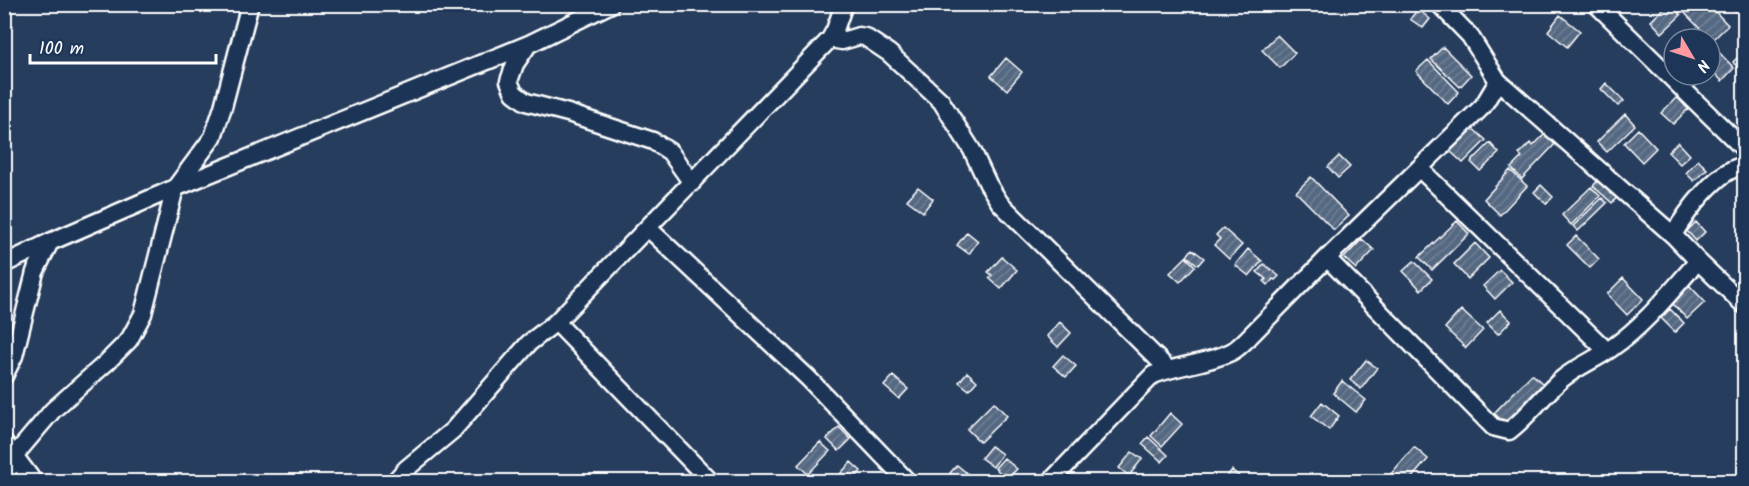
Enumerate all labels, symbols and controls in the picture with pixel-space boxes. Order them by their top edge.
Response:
scale bar [30,27,216,65]
north arrow [1662,27,1722,87]
text: 100 m [39,35,84,64]
text: N [1690,54,1715,77]

